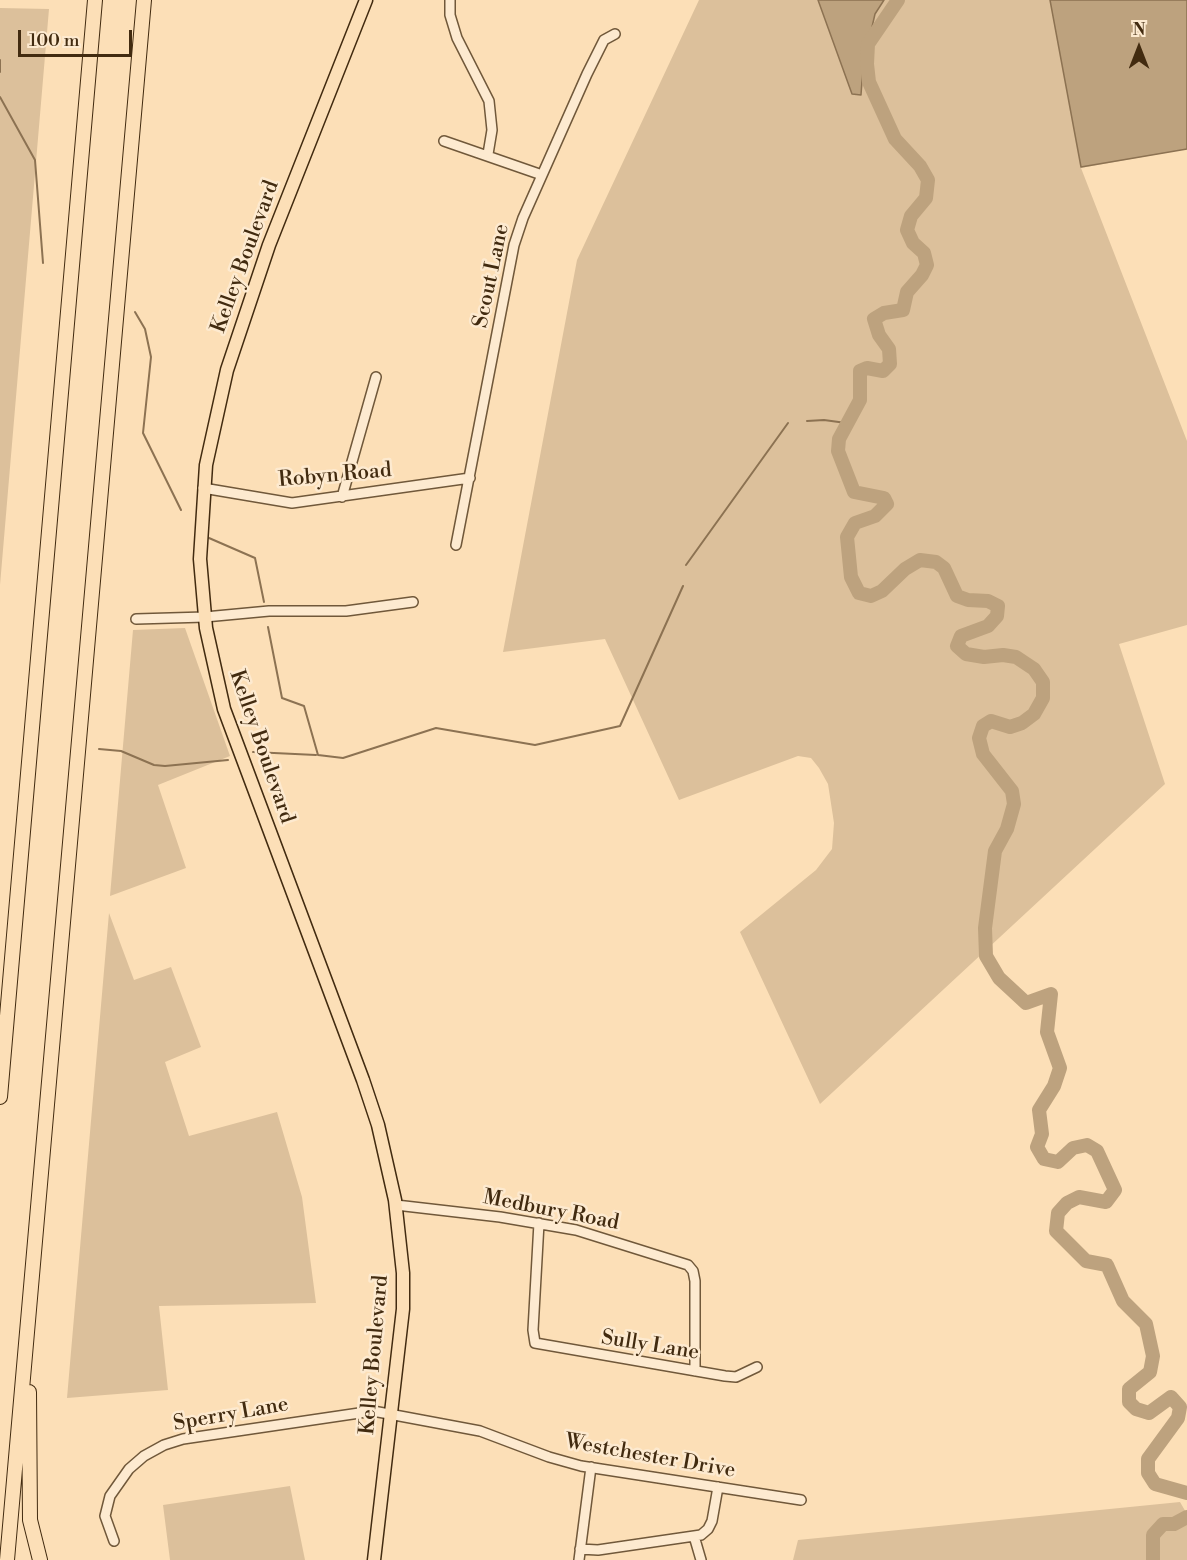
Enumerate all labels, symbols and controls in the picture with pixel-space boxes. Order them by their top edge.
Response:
scale bar [21,18,135,56]
north arrow [1109,18,1169,78]
text: N [1133,20,1145,40]
text: 100 m [29,29,80,52]
street label: Kelley Boulevard [207,177,285,337]
street label: Scout Lane [469,222,515,330]
street label: Robyn Road [277,458,393,494]
street label: Kelley Boulevard [223,667,299,827]
street label: Medbury Road [481,1185,621,1237]
street label: Kelley Boulevard [355,1274,395,1436]
street label: Sully Lane [599,1326,701,1366]
street label: Sperry Lane [172,1392,290,1438]
street label: Westchester Drive [563,1430,737,1484]

